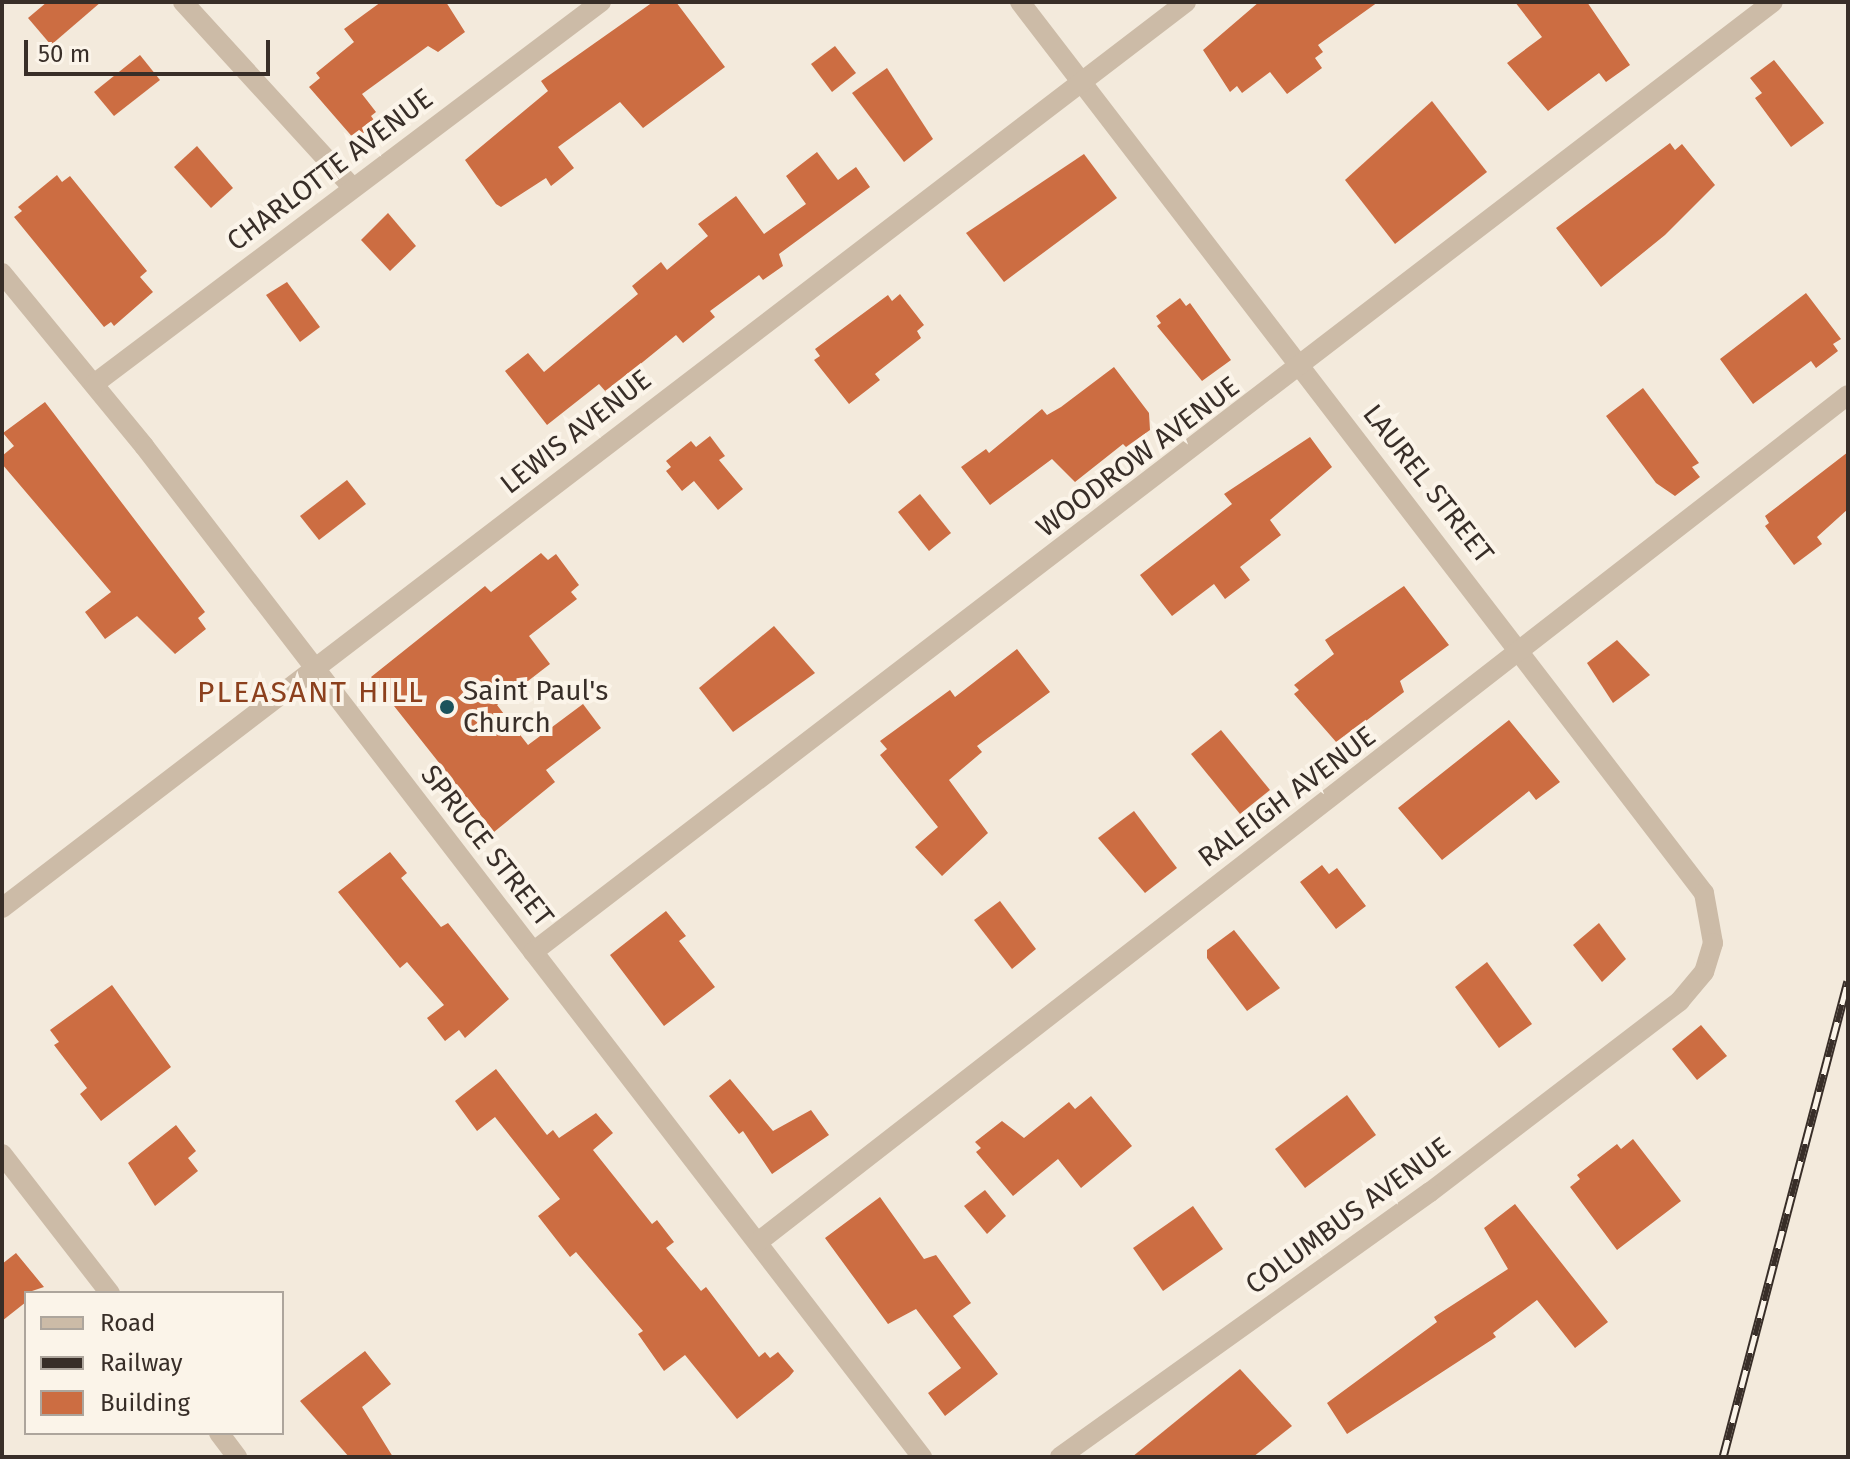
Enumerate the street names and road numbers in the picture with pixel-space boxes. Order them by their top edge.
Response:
street label: CHARLOTTE AVENUE [220,82,440,258]
street label: LEWIS AVENUE [494,363,658,501]
street label: WOODROW AVENUE [1030,370,1246,544]
street label: LAUREL STREET [1356,398,1500,570]
street label: RALEIGH AVENUE [1192,719,1382,875]
street label: SPRUCE STREET [414,759,560,933]
street label: COLUMBUS AVENUE [1239,1130,1457,1302]

